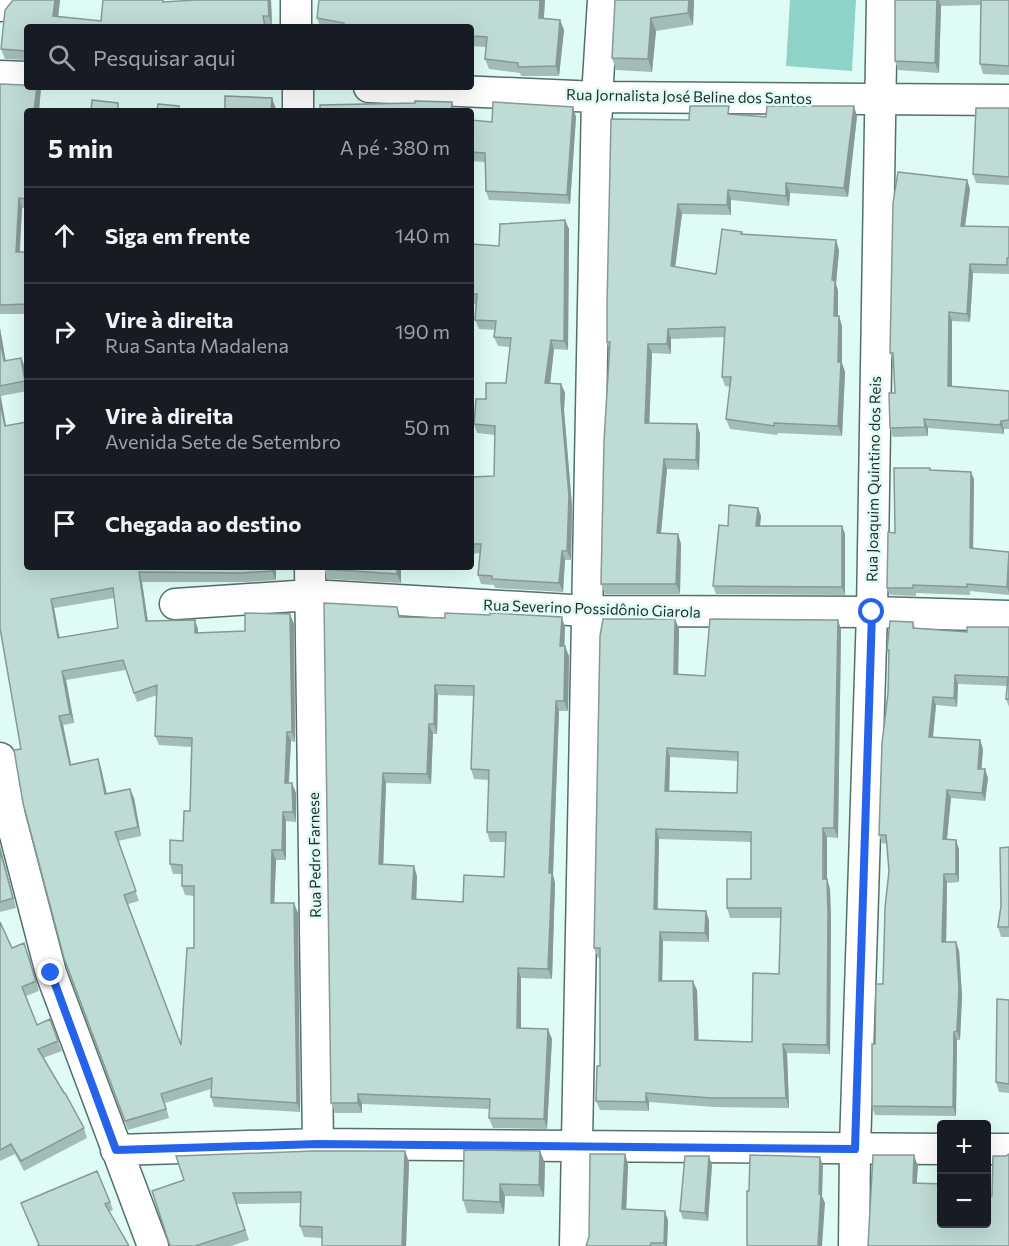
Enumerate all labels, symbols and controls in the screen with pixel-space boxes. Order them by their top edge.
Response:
search box [24,24,474,90]
icon: search [45,41,78,74]
text: Pesquisar aqui [93,44,236,71]
street label: Rua Jornalista José Beline dos Santos [566,85,812,107]
text: 5 min [48,132,113,163]
text: A pé · 380 m [340,135,450,159]
icon: ahead [48,219,81,252]
text: Siga em frente [105,222,250,249]
text: 140 m [395,223,450,247]
text: Vire à direita [105,306,233,333]
icon: right [48,315,81,348]
text: 190 m [395,319,450,343]
text: Rua Santa Madalena [105,333,289,357]
street label: Rua Joaquim Quintino dos Reis [862,376,884,582]
text: Vire à direita [105,402,233,429]
icon: right [48,411,81,444]
text: 50 m [404,415,450,439]
text: Avenida Sete de Setembro [105,429,341,453]
icon: arrive [48,507,81,540]
text: Chegada ao destino [105,510,301,537]
street label: Rua Severino Possidônio Giarola [483,595,701,621]
route start [858,598,884,624]
street label: Rua Pedro Farnese [304,792,324,918]
route end [37,959,63,985]
map controls [937,1120,991,1228]
button: + [937,1120,991,1174]
button: − [937,1174,991,1228]

